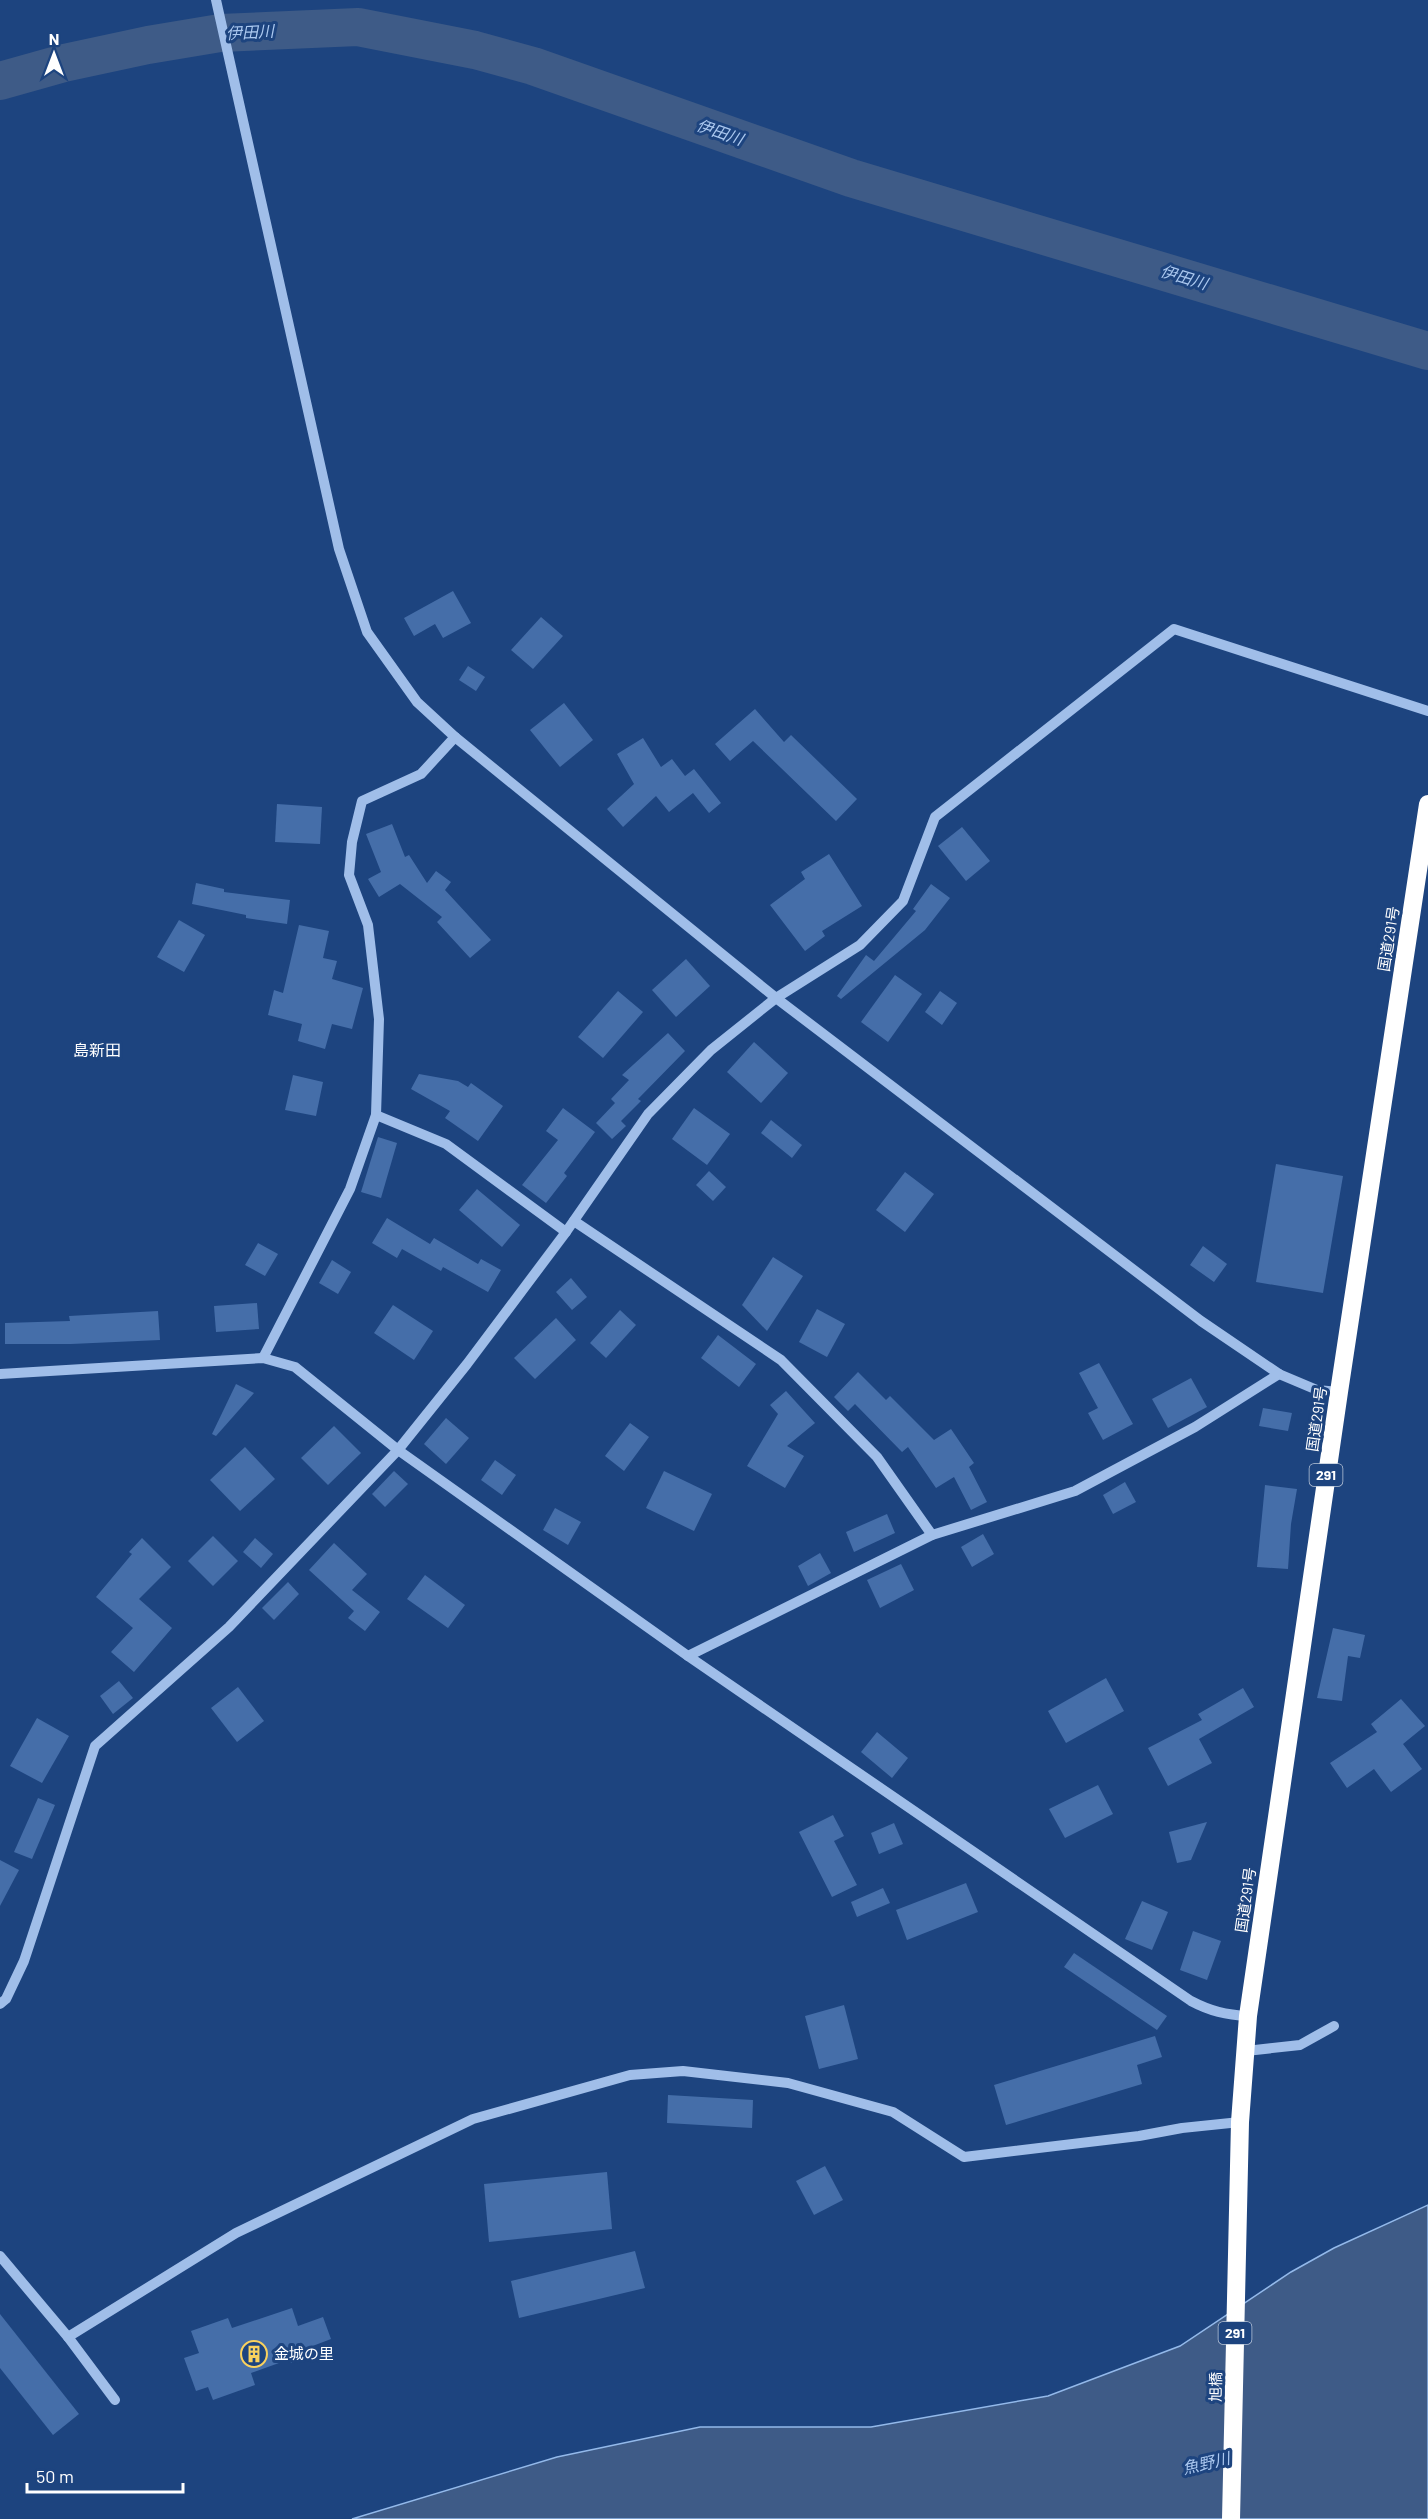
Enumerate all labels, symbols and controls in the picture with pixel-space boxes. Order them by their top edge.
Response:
water label: 伊田川 [226,21,276,42]
north arrow [24,24,84,84]
text: N [49,29,59,48]
water label: 伊田川 [694,115,748,149]
water label: 伊田川 [1158,260,1212,293]
street label: 国道291号 [1374,905,1402,973]
district label: 島新田 [73,1040,121,1059]
street label: 国道291号 [1303,1385,1330,1453]
road number: 291 [1310,1464,1342,1486]
street label: 国道291号 [1232,1866,1259,1934]
road number: 291 [1218,2322,1252,2344]
building icon: 金城の里 [239,2339,269,2369]
place label: 金城の里 [274,2344,334,2362]
street label: 旭橋 [1206,2372,1224,2402]
water label: 魚野川 [1180,2447,1233,2477]
scale bar [27,2456,183,2494]
text: 50 m [36,2465,74,2487]

